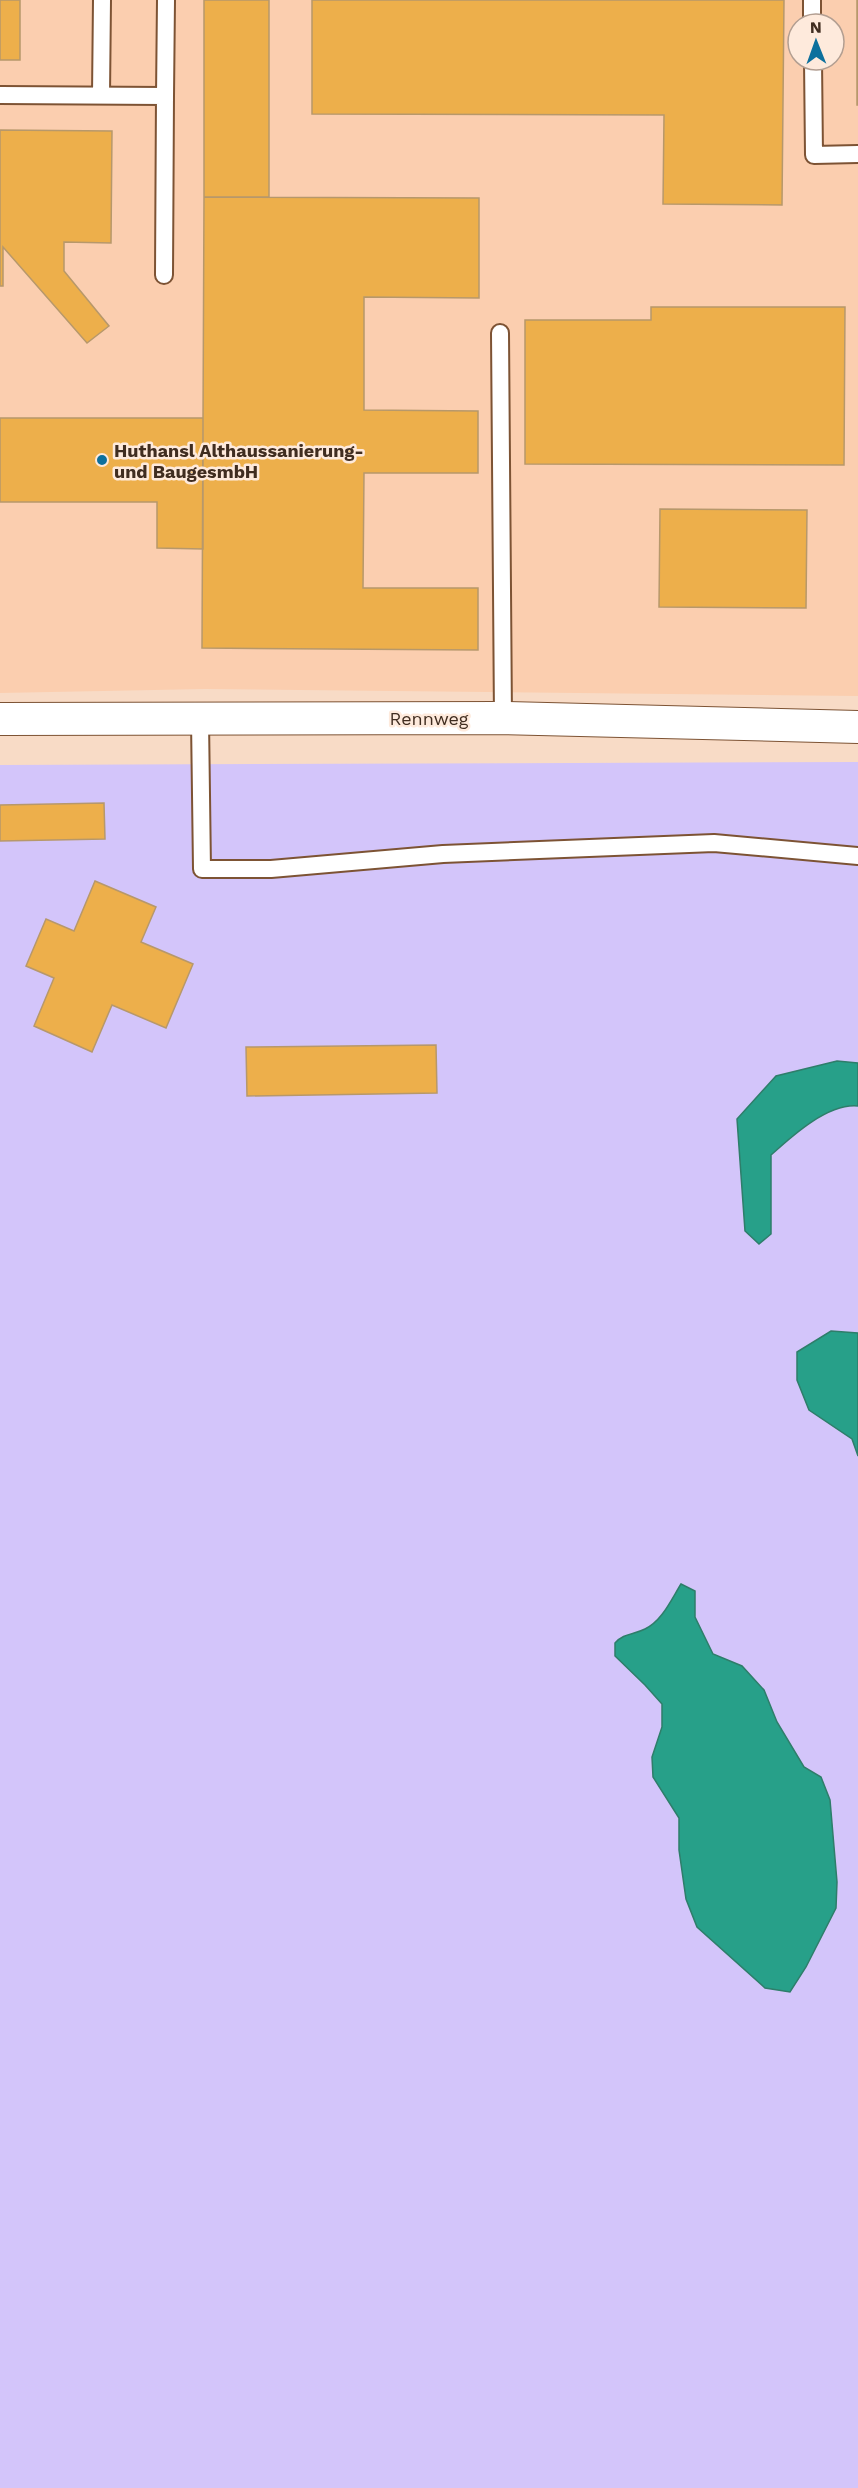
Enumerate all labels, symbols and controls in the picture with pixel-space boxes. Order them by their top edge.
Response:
north arrow [786,12,846,72]
text: N [810,18,822,37]
place label: Huthansl Althaussanierung- und BaugesmbH [114,440,364,482]
marker: Huthansl Althaussanierung- und BaugesmbH [95,453,109,467]
street label: Rennweg [390,708,469,729]

